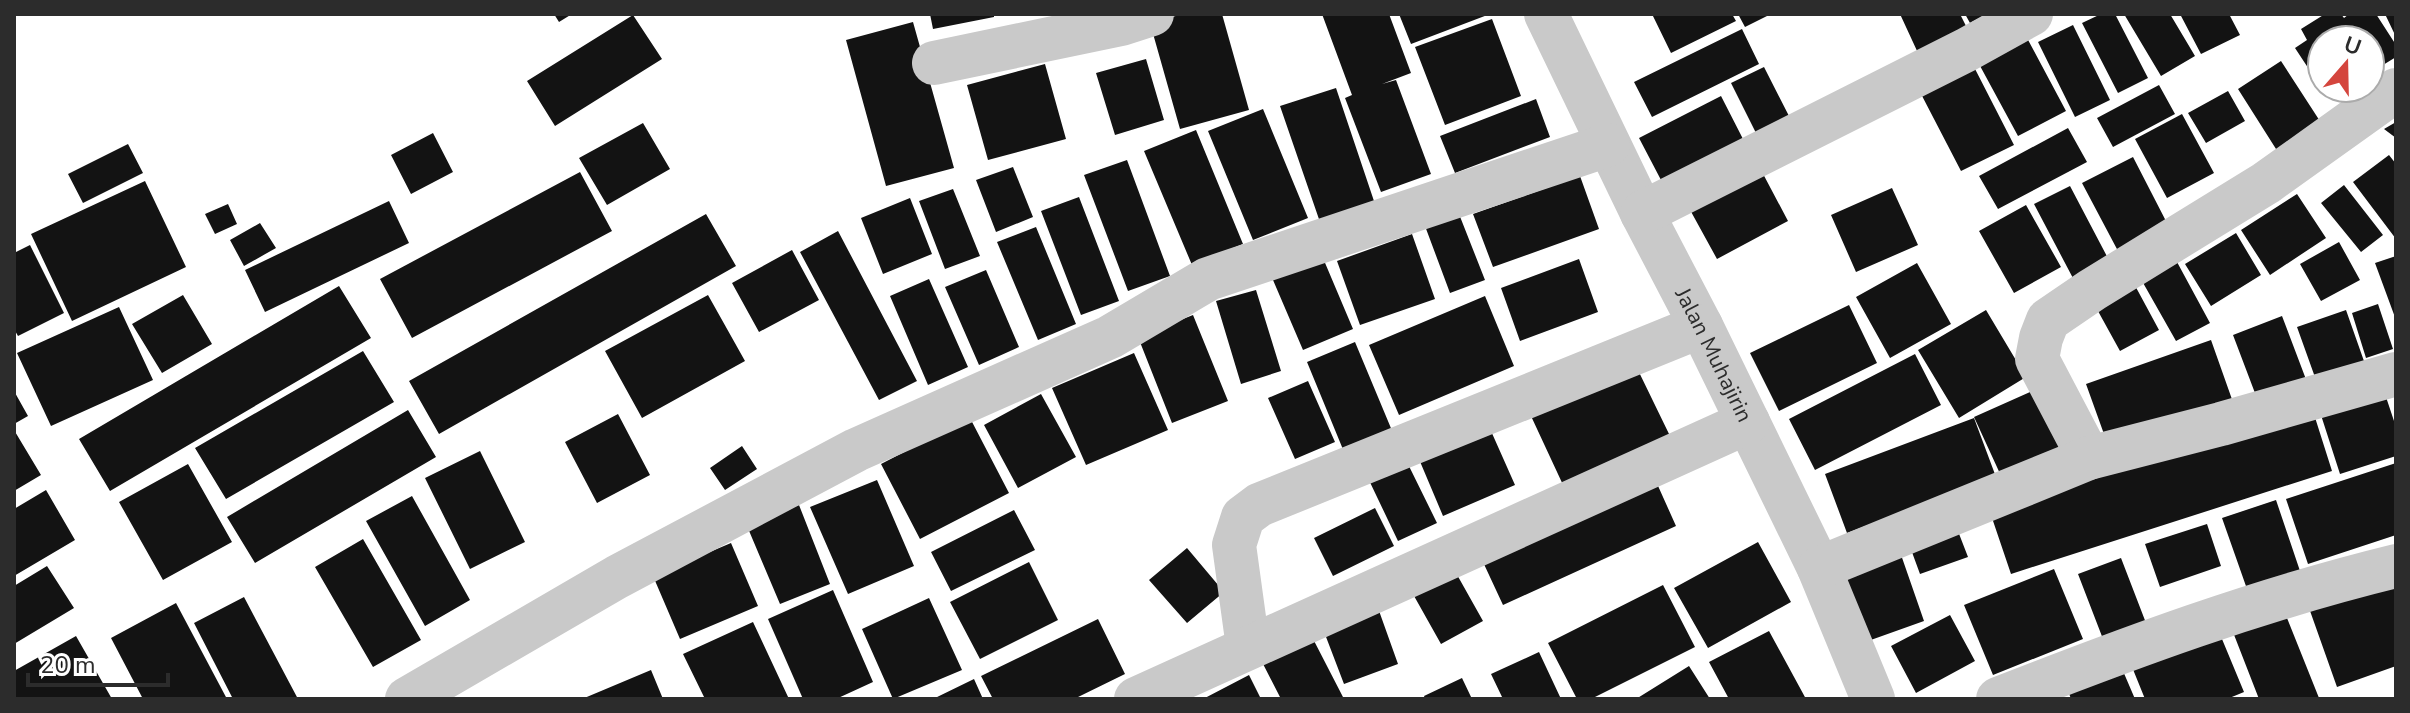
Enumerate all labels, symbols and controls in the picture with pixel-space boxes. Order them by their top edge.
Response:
north arrow [2306,24,2386,104]
text: U [2340,29,2365,63]
street label: Jalan Muhajirin [1667,282,1759,427]
scale bar [28,637,168,687]
text: 20 m [40,649,96,681]

